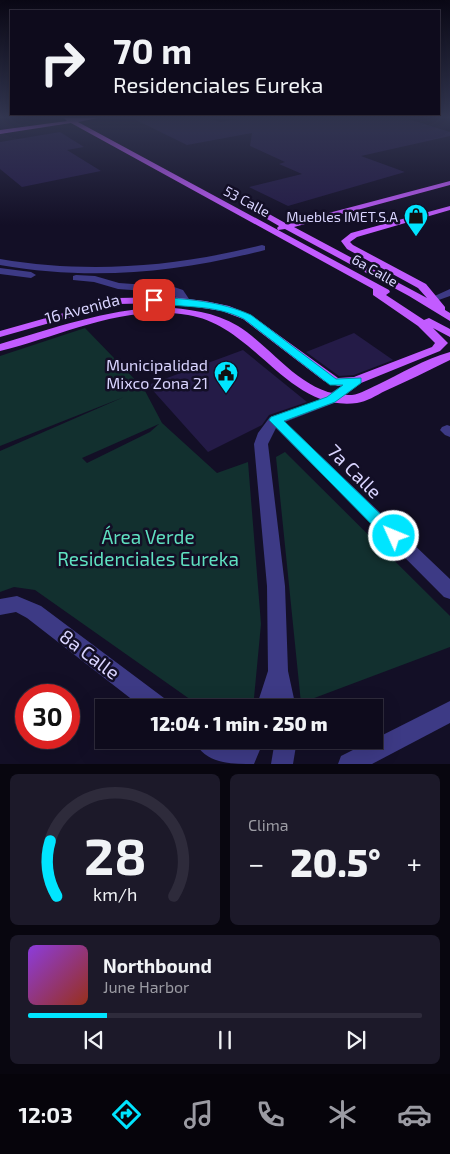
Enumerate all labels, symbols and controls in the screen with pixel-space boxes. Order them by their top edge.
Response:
text: 70 m [113,29,192,71]
icon: right [30,30,95,95]
text: Residenciales Eureka [113,71,323,97]
street label: 53 Calle [221,182,273,220]
shop icon: Muebles IMET.S.A [403,203,429,237]
place label: Muebles IMET.S.A [286,208,398,225]
street label: 6a Calle [349,250,401,290]
pin [133,279,175,321]
icon: arrive [140,286,168,314]
street label: 16 Avenida [43,289,121,327]
place label: Municipalidad Mixco Zona 21 [106,355,208,392]
public building icon: Municipalidad Mixco Zona 21 [213,360,239,394]
street label: 7a Calle [323,439,387,503]
position arrow [367,509,419,561]
park label: Área Verde Residenciales Eureka [57,525,239,570]
street label: 8a Calle [56,624,124,684]
speed limit sign: 30 [15,684,80,749]
text: 12:04 · 1 min · 250 m [150,712,328,735]
text: Clima [248,815,289,834]
text: 28 [84,823,146,885]
text: 20.5° [290,839,381,885]
text: − [248,846,264,880]
text: + [407,846,422,880]
text: km/h [93,883,137,905]
text: Northbound [103,954,212,977]
text: June Harbor [103,977,190,996]
icon: previous [80,1026,108,1054]
icon: pause [211,1026,239,1054]
icon: next [342,1026,370,1054]
icon: directions [109,1097,144,1132]
icon: music [181,1097,216,1132]
icon: phone [253,1097,288,1132]
icon: climate [325,1097,360,1132]
icon: car [397,1097,432,1132]
text: 12:03 [18,1101,73,1127]

